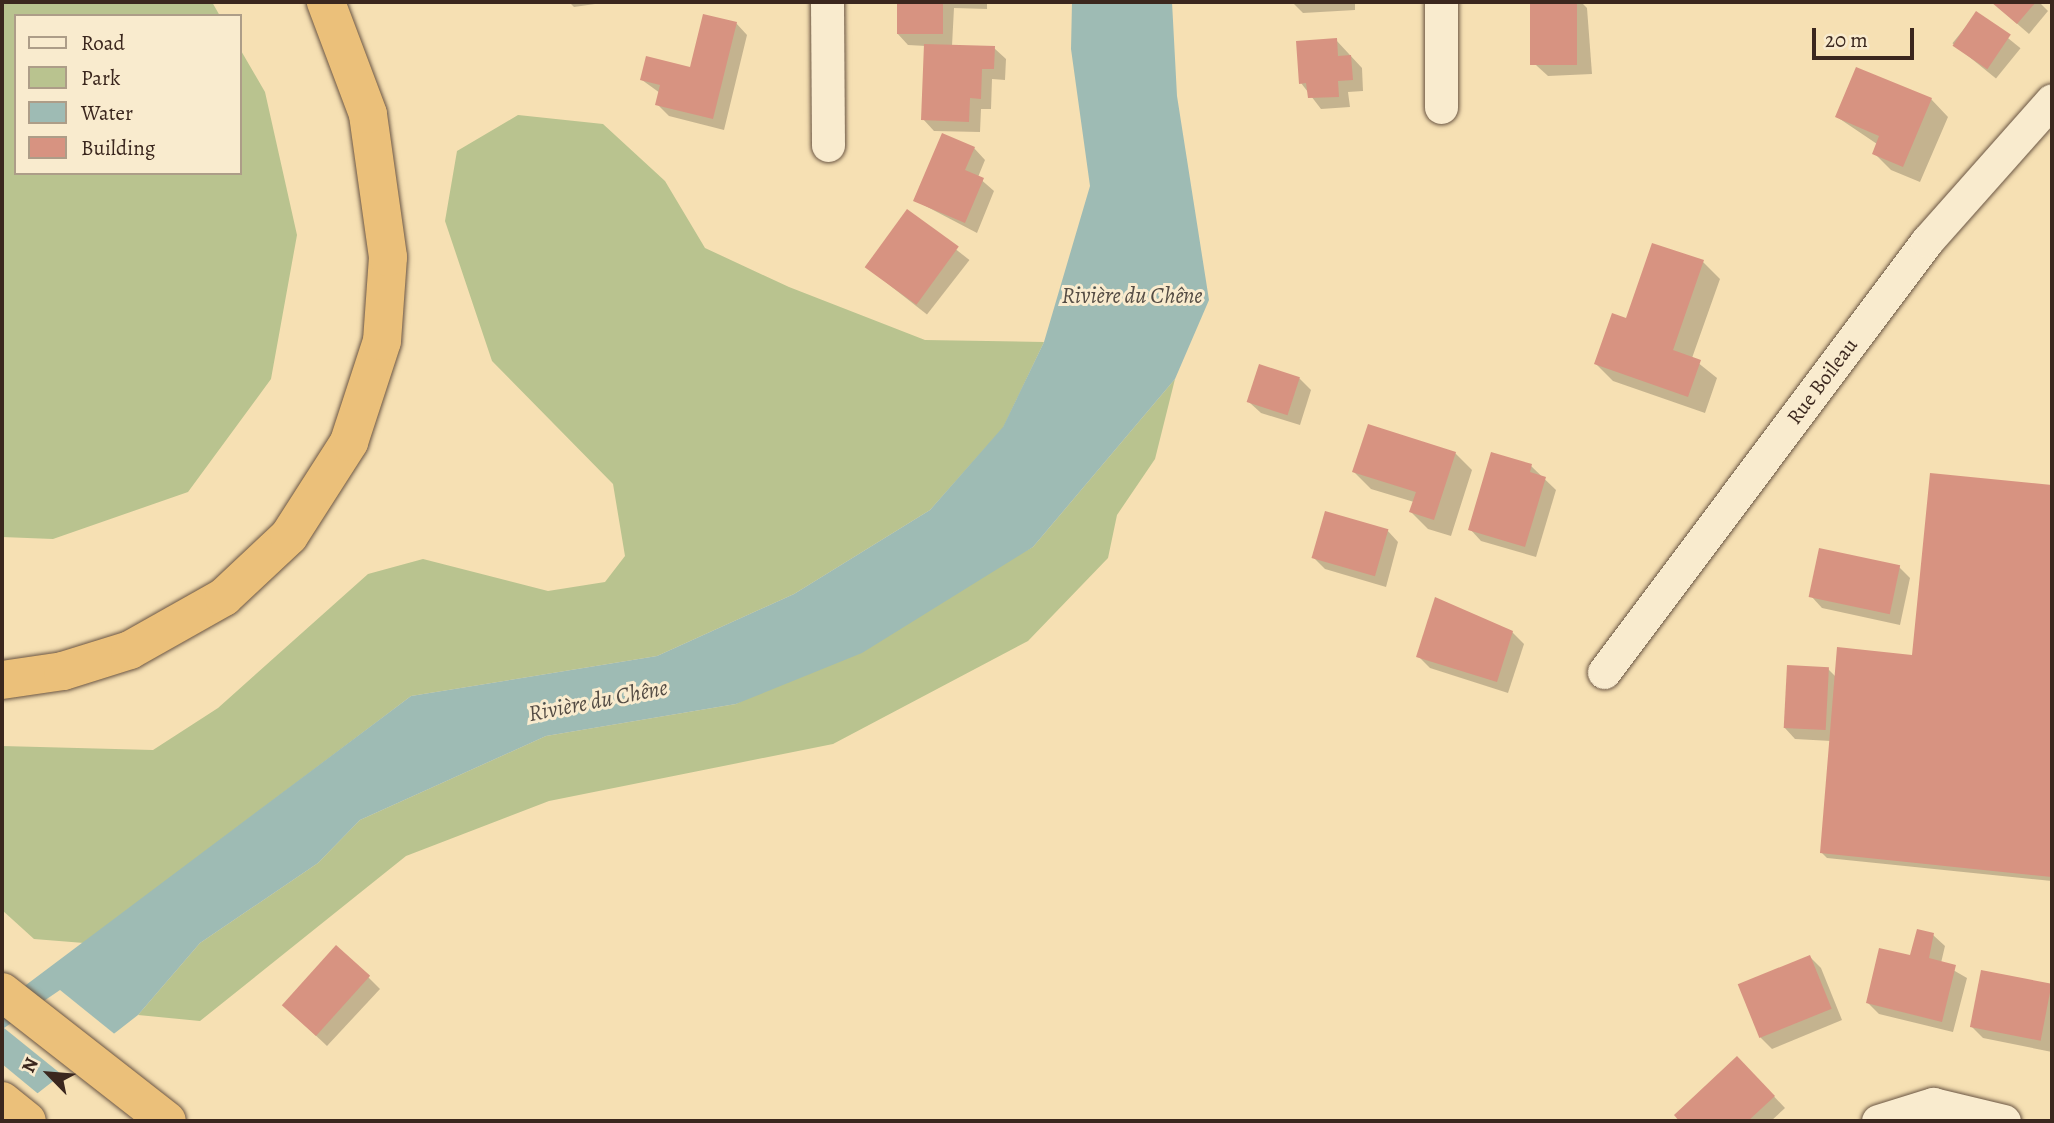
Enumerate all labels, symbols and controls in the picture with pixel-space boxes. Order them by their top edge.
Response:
legend [14,14,242,175]
scale bar [1816,14,1918,58]
text: 20 m [1825,26,1868,54]
text: Road [81,29,125,57]
text: Park [81,64,120,92]
text: Water [81,99,133,127]
text: Building [81,134,155,162]
water label: Rivière du Chêne [1061,282,1203,310]
street label: Rue Boileau [1781,333,1863,429]
water label: Rivière du Chêne [526,674,670,728]
north arrow [14,1039,84,1109]
text: N [15,1053,45,1077]

